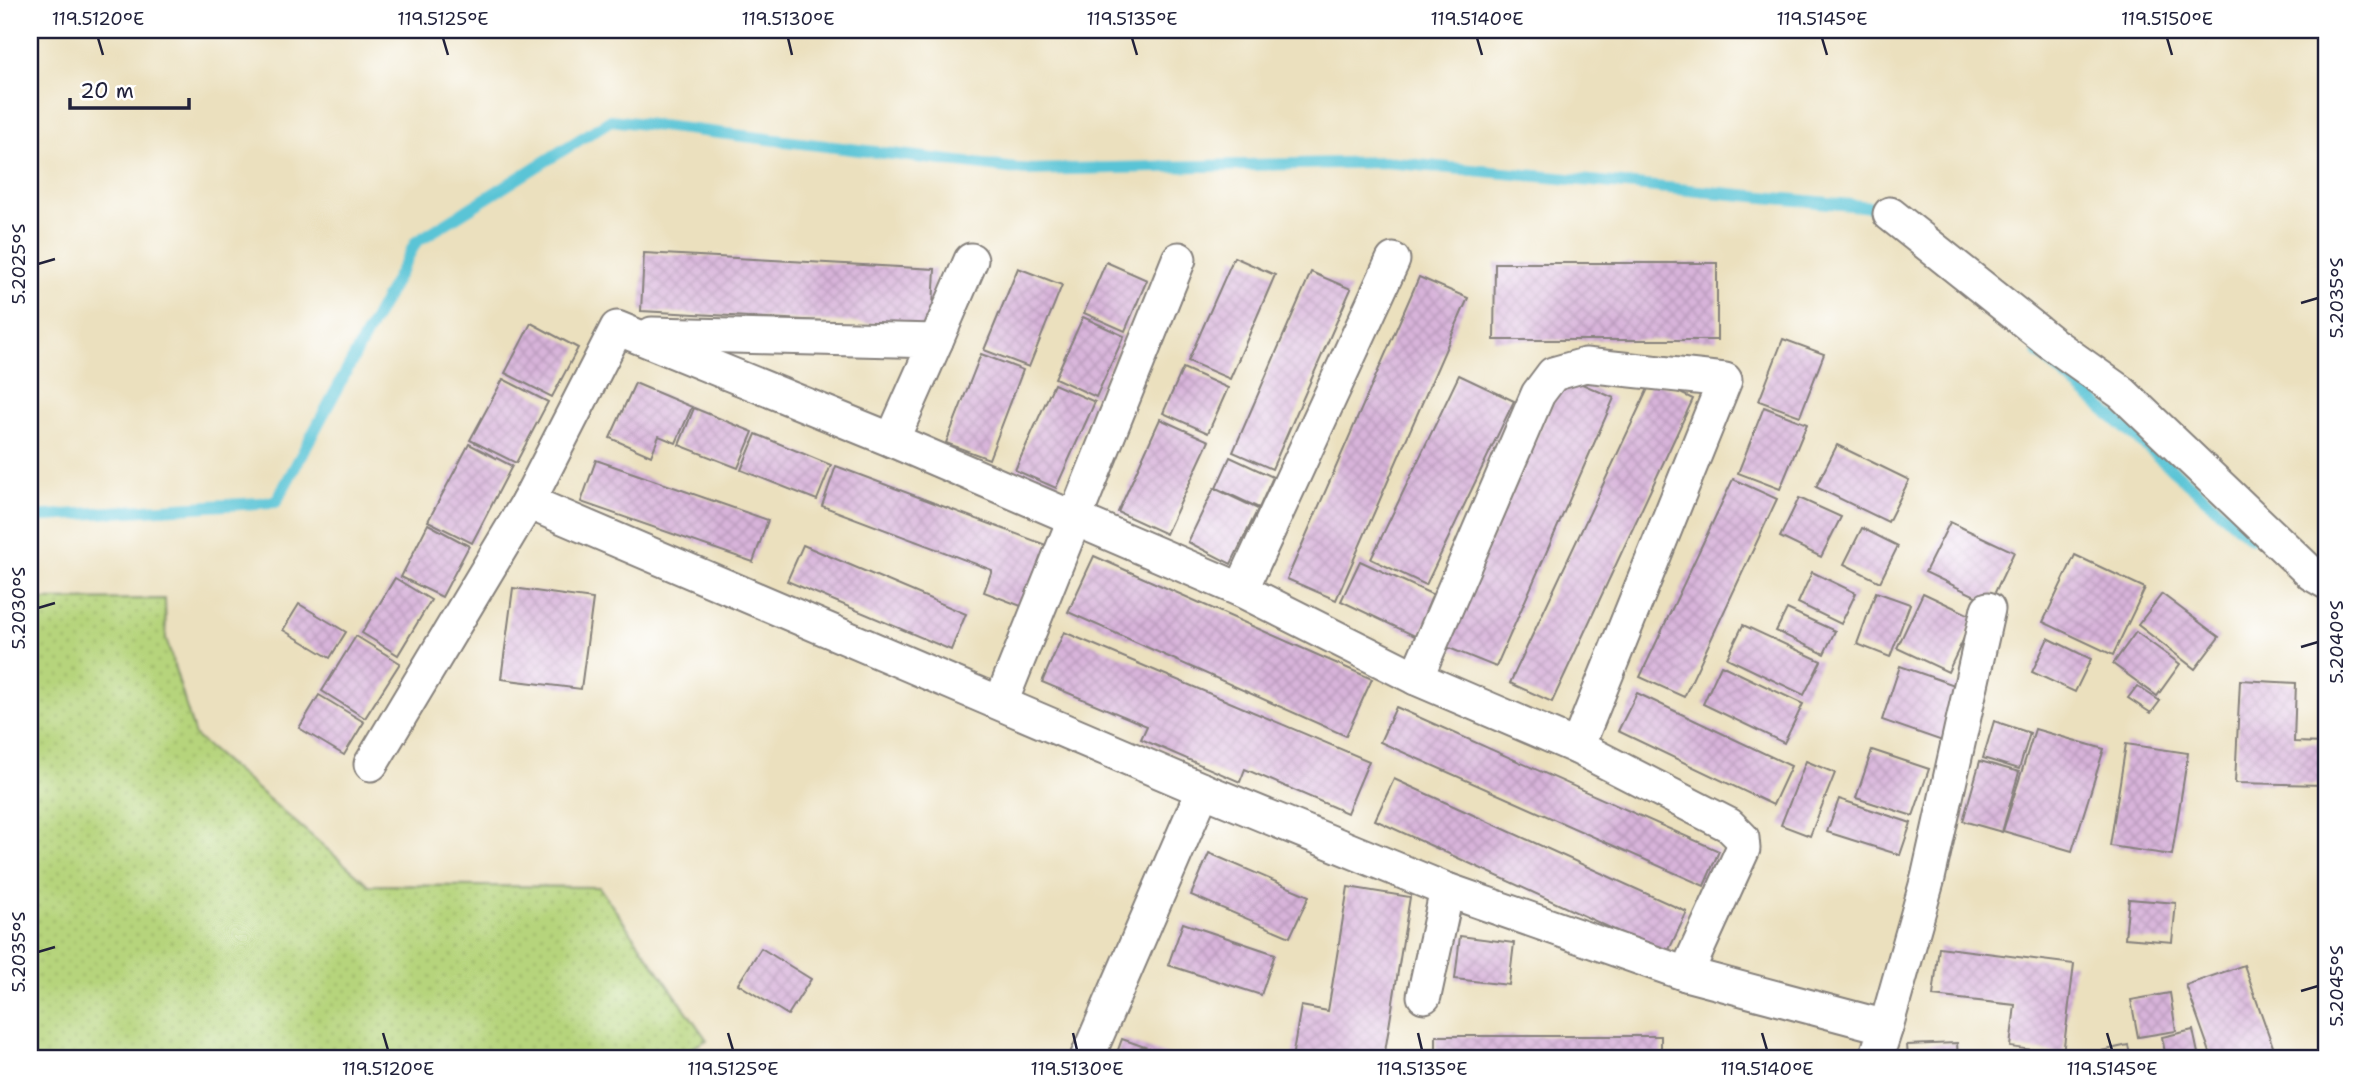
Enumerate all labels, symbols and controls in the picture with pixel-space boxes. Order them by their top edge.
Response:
text: 119.5120°E [52,7,144,31]
text: 119.5125°E [397,7,489,31]
text: 119.5130°E [742,7,834,31]
text: 119.5135°E [1086,7,1178,31]
text: 119.5140°E [1430,7,1524,31]
text: 119.5145°E [1776,7,1868,31]
text: 119.5150°E [2121,7,2213,31]
scale bar [70,66,189,110]
text: 20 m [80,77,134,105]
text: 5.2025°S [7,224,31,304]
text: 5.2035°S [2325,258,2349,338]
text: 5.2030°S [7,567,31,649]
text: 5.2040°S [2325,600,2349,684]
text: 5.2035°S [7,912,31,992]
text: 5.2045°S [2325,945,2349,1027]
text: 119.5120°E [342,1057,434,1081]
text: 119.5125°E [687,1057,779,1081]
text: 119.5130°E [1031,1057,1123,1081]
text: 119.5135°E [1376,1057,1468,1081]
text: 119.5140°E [1720,1057,1814,1081]
text: 119.5145°E [2066,1057,2158,1081]

